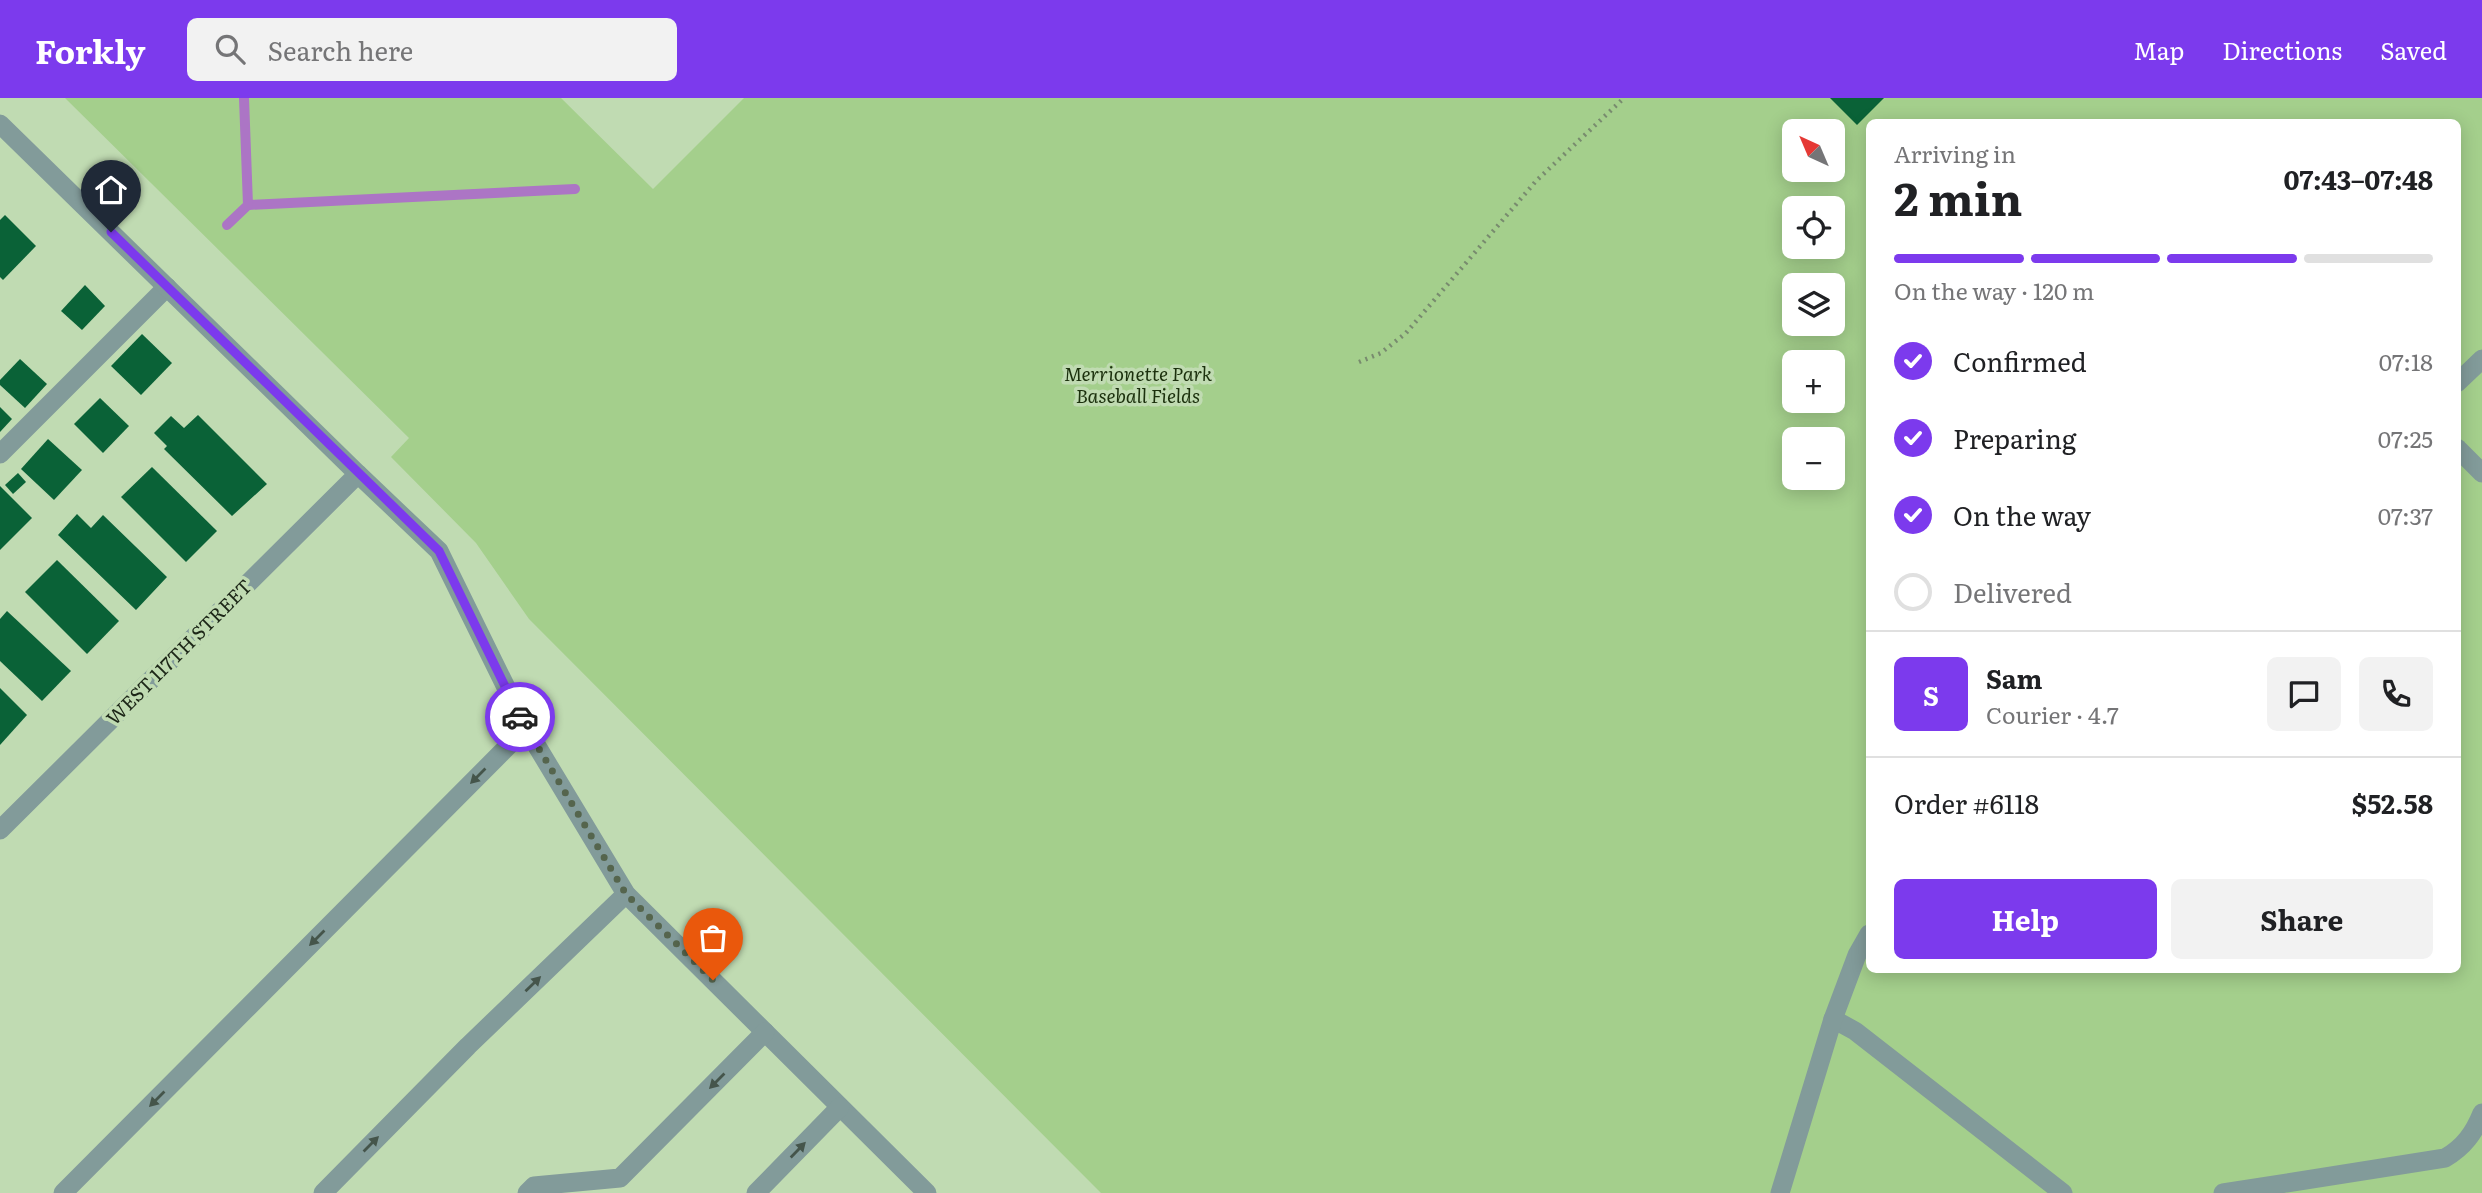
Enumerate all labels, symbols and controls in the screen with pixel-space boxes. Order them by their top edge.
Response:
search box [187,18,677,81]
text: Forkly [35,25,145,74]
icon: search [211,30,249,68]
text: Search here [267,30,413,69]
text: Map [2133,32,2184,67]
text: Directions [2222,32,2342,67]
text: Saved [2380,32,2447,67]
north arrow [1782,119,1844,182]
map controls [1782,119,1845,490]
text: Arriving in [1894,136,2016,170]
text: 07:43–07:48 [2284,159,2433,198]
pin [81,160,141,232]
text: 2 min [1894,162,2023,230]
icon: home [92,171,130,209]
button: locate [1782,196,1845,259]
button: layers [1782,273,1845,336]
text: On the way · 120 m [1894,273,2094,307]
text: Confirmed [1953,341,2087,380]
icon: check [1894,342,1932,380]
text: 07:18 [2379,344,2433,378]
button: + [1782,350,1845,413]
park label: Merrionette Park Baseball Fields [1064,359,1213,409]
text: Preparing [1953,418,2076,457]
icon: check [1894,419,1932,457]
text: 07:25 [2378,421,2433,455]
button: − [1782,427,1845,490]
text: On the way [1953,495,2091,534]
icon: check [1894,496,1932,534]
text: 07:37 [2378,498,2433,532]
street label: WEST 117TH STREET [99,572,258,731]
text: Delivered [1953,572,2072,611]
button: chat [2267,657,2341,731]
button: phone [2359,657,2433,731]
text: Sam [1986,658,2042,697]
text: S [1923,675,1939,714]
courier [485,682,555,752]
text: Courier · 4.7 [1986,697,2119,731]
icon: car [501,698,539,736]
one-way arrow [469,768,486,785]
text: Order #6118 [1894,783,2039,822]
text: $52.58 [2352,783,2433,822]
button: Help [1894,879,2157,959]
button: Share [2171,879,2433,959]
pin [683,908,743,980]
icon: bag [694,919,732,957]
one-way arrow [309,929,326,946]
one-way arrow [524,975,541,992]
one-way arrow [709,1072,726,1088]
one-way arrow [149,1090,165,1107]
one-way arrow [363,1136,380,1153]
one-way arrow [789,1142,805,1159]

